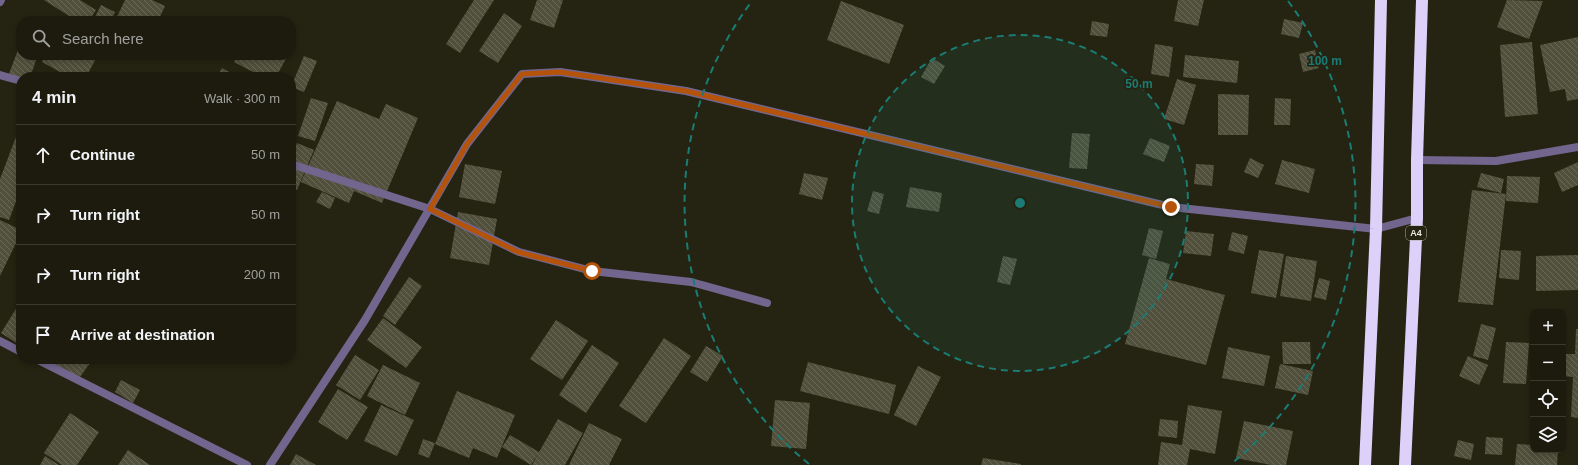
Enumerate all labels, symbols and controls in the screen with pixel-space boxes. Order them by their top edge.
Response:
search box [16,16,296,60]
icon: search [30,27,52,49]
text: Search here [62,30,144,47]
text: 100 m [1308,54,1342,68]
text: 50 m [1125,77,1153,91]
text: 4 min [32,88,76,107]
text: Walk · 300 m [204,91,280,106]
icon: ahead [32,144,54,166]
text: Continue [70,146,135,163]
text: 50 m [251,147,280,162]
centre of rings [1013,196,1027,210]
route end [1162,198,1180,216]
icon: right [32,204,54,226]
text: Turn right [70,206,140,223]
text: 50 m [251,207,280,222]
road number: A4 [1406,226,1426,240]
route start [583,262,601,280]
icon: right [32,264,54,286]
text: Turn right [70,266,140,283]
text: 200 m [244,267,280,282]
map controls [1530,309,1566,453]
button: + [1530,309,1566,345]
icon: arrive [32,324,54,346]
text: Arrive at destination [70,326,215,343]
button: − [1530,345,1566,381]
button: locate [1530,381,1566,417]
button: layers [1530,417,1566,453]

